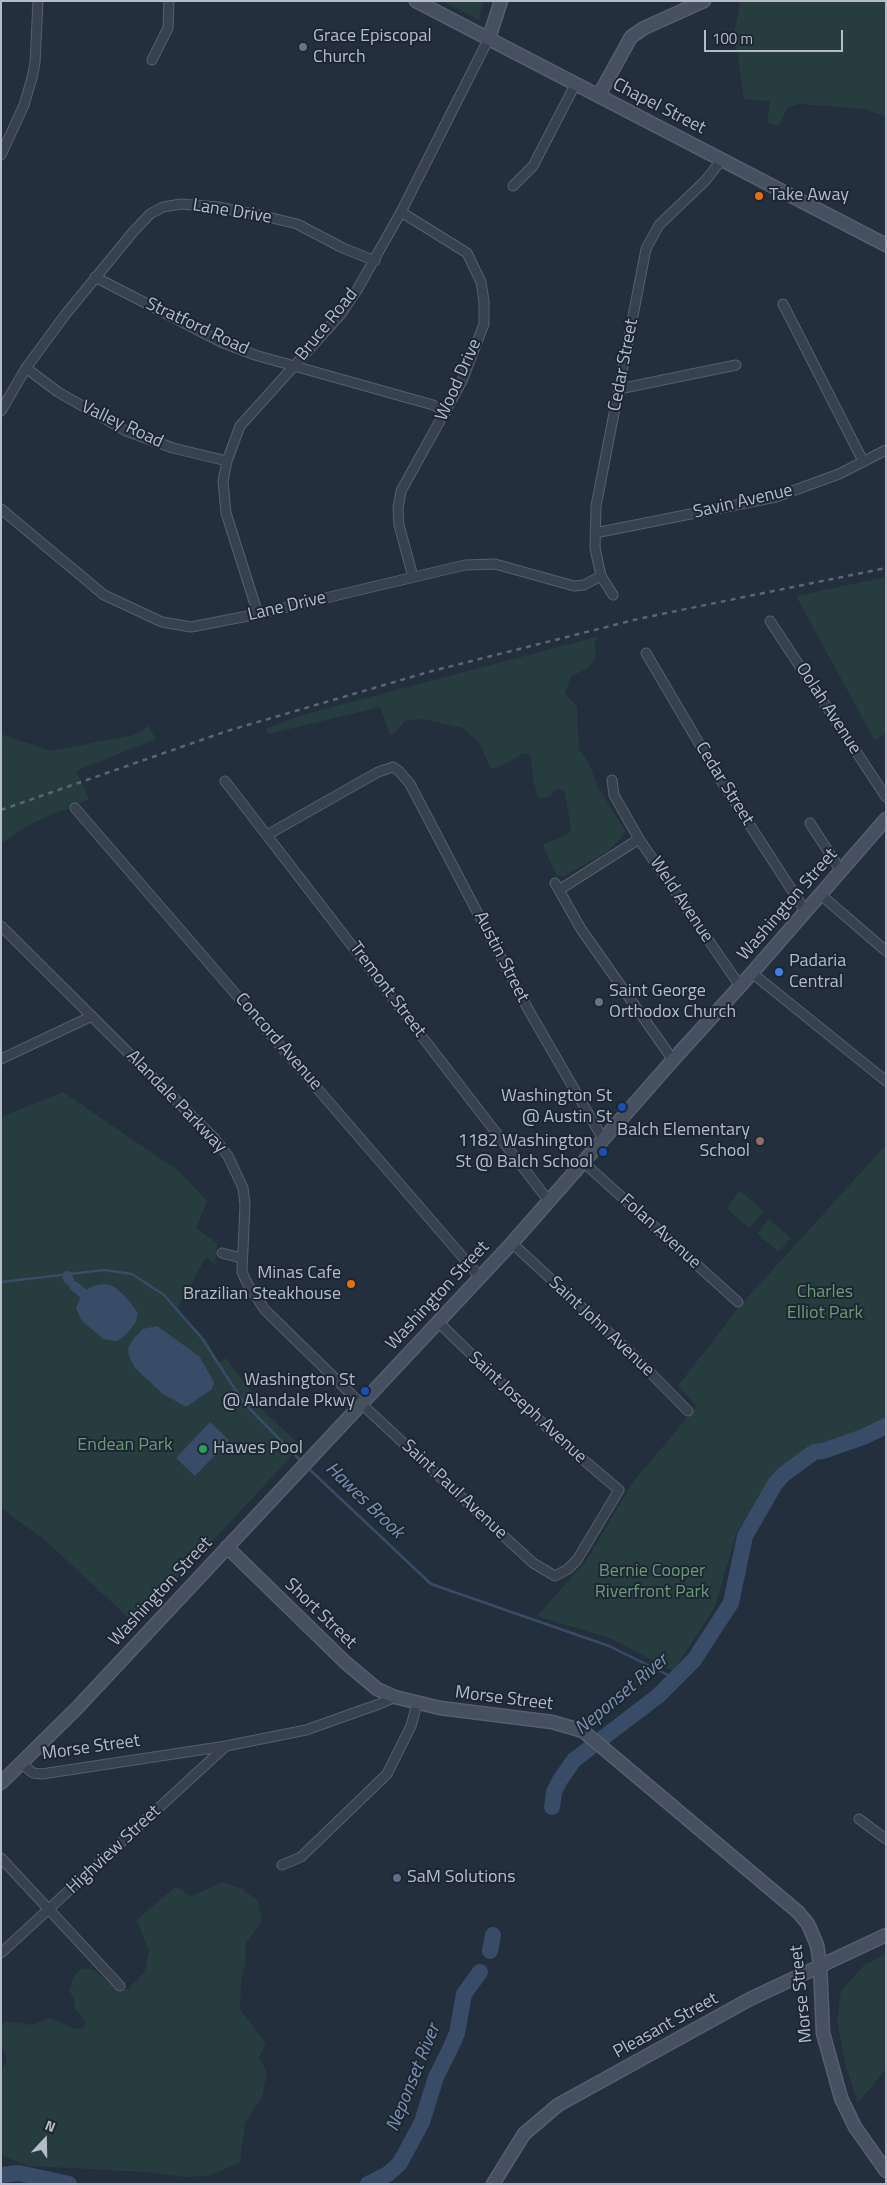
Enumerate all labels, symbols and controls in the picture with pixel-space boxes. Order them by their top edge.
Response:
scale bar [707,20,846,52]
place label: Grace Episcopal Church [313,26,432,68]
text: 100 m [712,27,753,50]
marker: Grace Episcopal Church [297,41,309,53]
street label: Chapel Street [609,74,709,140]
place label: Take Away [769,185,849,207]
marker: Take Away [753,190,765,202]
street label: Lane Drive [191,195,273,229]
street label: Bruce Road [291,285,363,365]
street label: Stratford Road [142,294,252,360]
street label: Cedar Street [604,317,644,413]
street label: Wood Drive [431,336,487,424]
street label: Valley Road [78,397,166,453]
street label: Savin Avenue [691,480,795,524]
street label: Lane Drive [246,588,328,626]
street label: Oolah Avenue [790,659,866,759]
street label: Cedar Street [690,738,758,830]
street label: Washington Street [733,845,843,965]
street label: Weld Avenue [644,853,718,947]
street label: Austin Street [469,908,533,1006]
street label: Tremont Street [344,938,430,1042]
place label: Padaria Central [789,951,846,994]
marker: Padaria Central [773,966,785,978]
place label: Saint George Orthodox Church [609,981,736,1024]
street label: Concord Avenue [230,989,326,1095]
marker: Saint George Orthodox Church [593,996,605,1008]
street label: Alandale Parkway [121,1046,231,1158]
place label: Washington St @ Austin St [501,1086,612,1128]
marker: Washington St @ Austin St [616,1101,628,1113]
place label: Balch Elementary School [617,1120,750,1162]
place label: 1182 Washington St @ Balch School [455,1131,593,1174]
marker: Balch Elementary School [754,1135,766,1147]
marker: 1182 Washington St @ Balch School [597,1146,609,1158]
street label: Folan Avenue [615,1190,705,1274]
street label: Washington Street [382,1237,494,1355]
place label: Minas Cafe Brazilian Steakhouse [183,1263,341,1306]
street label: Saint John Avenue [544,1272,658,1382]
marker: Minas Cafe Brazilian Steakhouse [345,1278,357,1290]
park label: Charles Elliot Park [787,1282,863,1325]
street label: Saint Joseph Avenue [463,1348,591,1468]
place label: Washington St @ Alandale Pkwy [222,1370,355,1412]
marker: Washington St @ Alandale Pkwy [359,1385,371,1397]
park label: Endean Park [77,1435,173,1457]
street label: Saint Paul Avenue [397,1436,511,1544]
place label: Hawes Pool [213,1438,303,1460]
marker: Hawes Pool [197,1443,209,1455]
water label: Hawes Brook [320,1458,408,1544]
street label: Washington Street [105,1533,217,1651]
park label: Bernie Cooper Riverfront Park [595,1561,709,1604]
street label: Short Street [279,1574,361,1654]
water label: Neponset River [571,1650,673,1740]
street label: Morse Street [454,1682,554,1716]
street label: Morse Street [41,1730,141,1766]
street label: Highview Street [63,1801,165,1899]
place label: SaM Solutions [407,1867,516,1889]
marker: SaM Solutions [391,1872,403,1884]
street label: Morse Street [786,1944,818,2044]
street label: Pleasant Street [610,1988,722,2064]
water label: Neponset River [382,2021,446,2135]
text: N [42,2114,59,2137]
north arrow [20,2115,70,2165]

